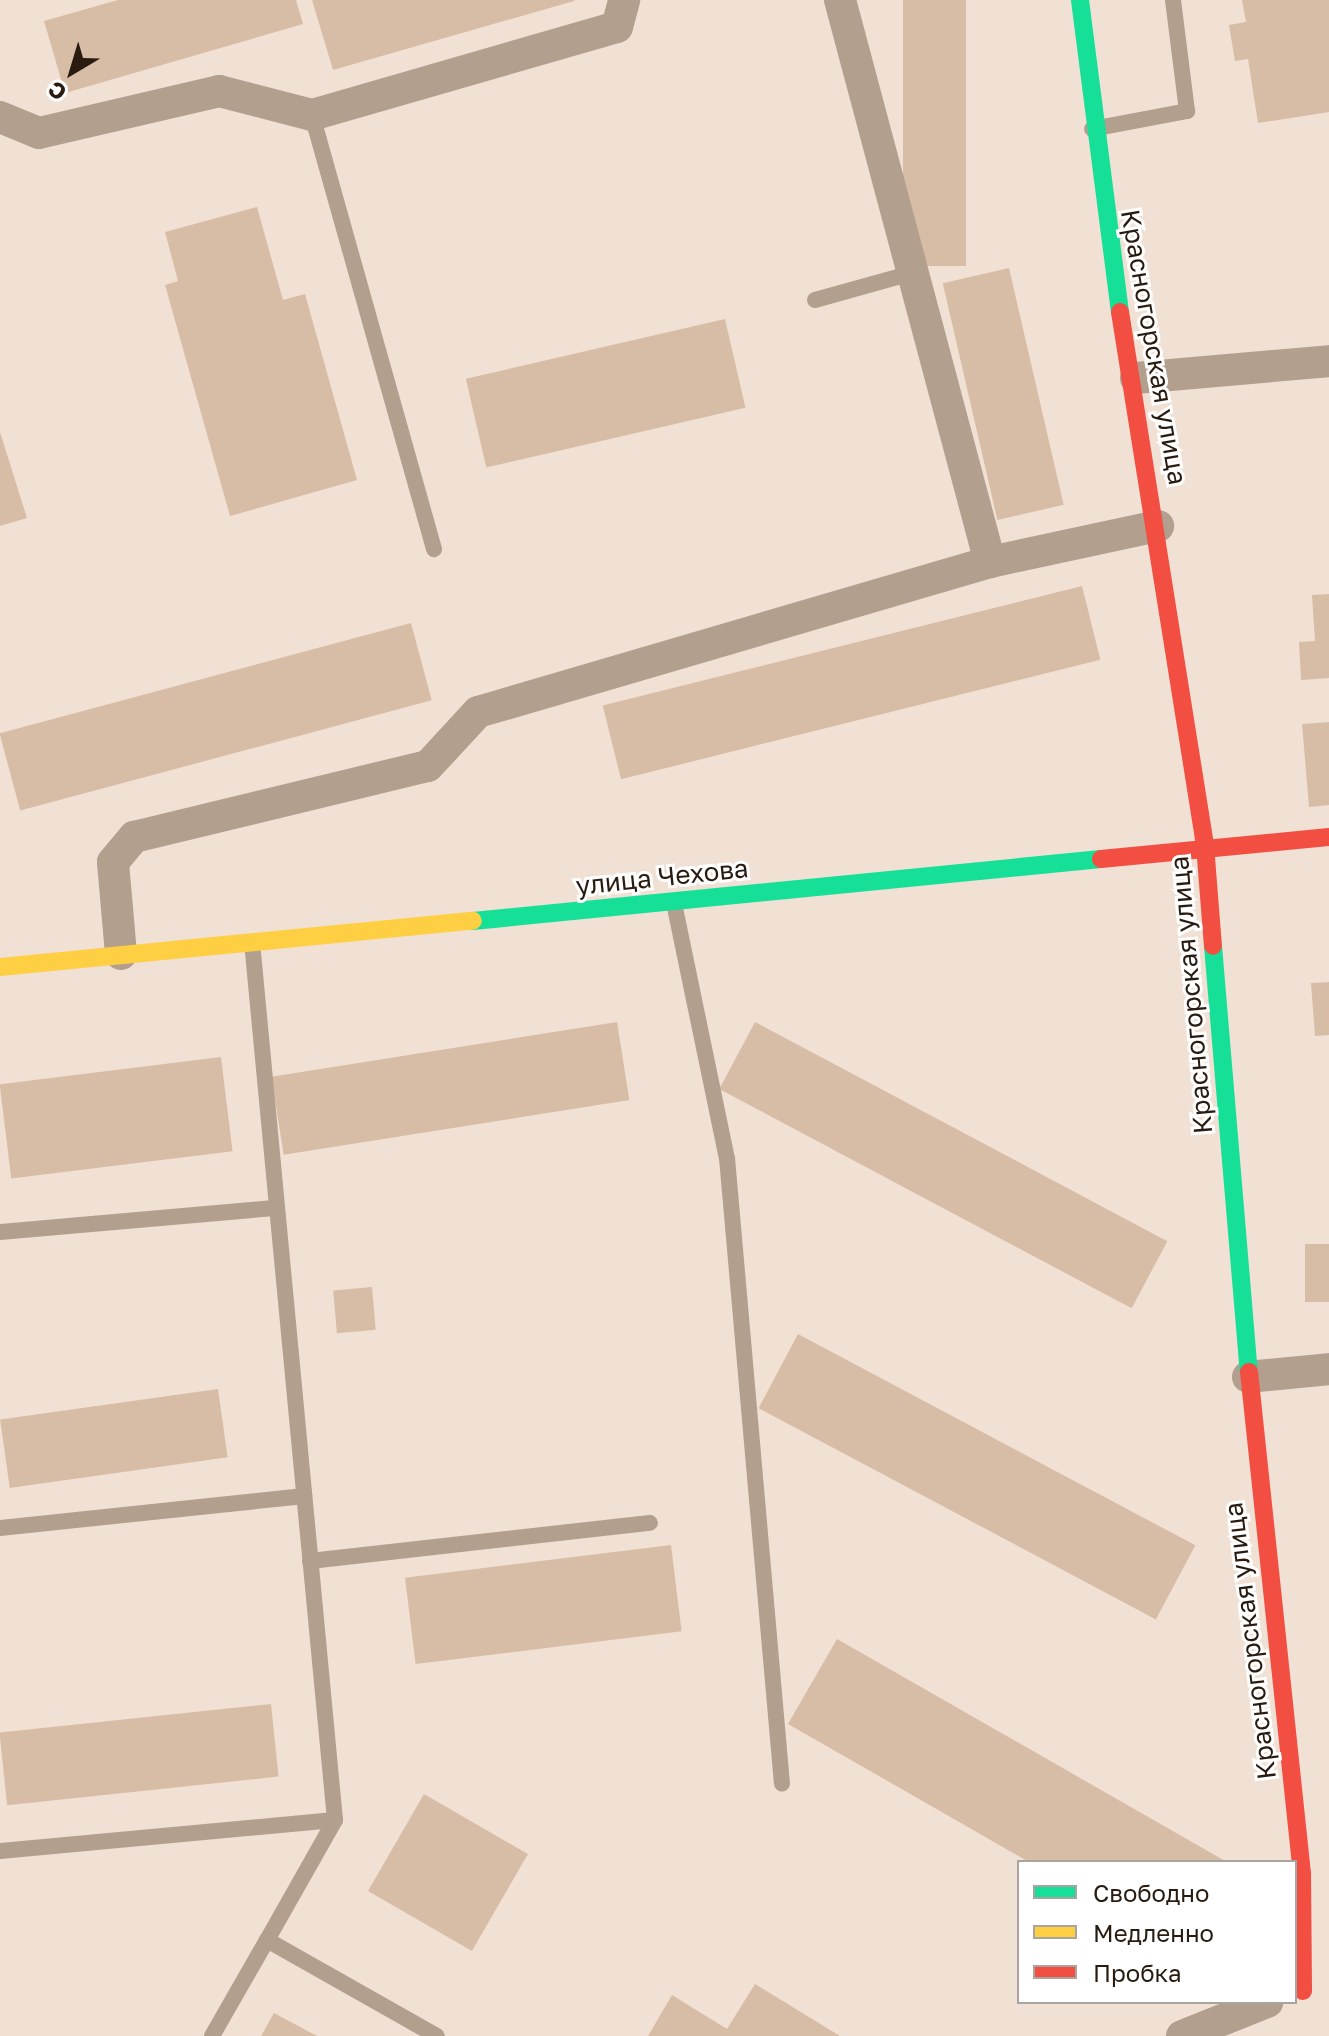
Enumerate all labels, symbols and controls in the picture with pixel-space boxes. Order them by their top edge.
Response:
north arrow [32,32,112,112]
text: С [42,76,71,107]
street label: Красногорская улица [1114,207,1194,487]
street label: улица Чехова [574,852,750,902]
street label: Красногорская улица [1163,855,1219,1135]
street label: Красногорская улица [1218,1501,1282,1781]
legend [1017,1860,1297,2004]
text: Свободно [1093,1878,1209,1907]
text: Медленно [1093,1918,1214,1947]
text: Пробка [1093,1958,1182,1987]

